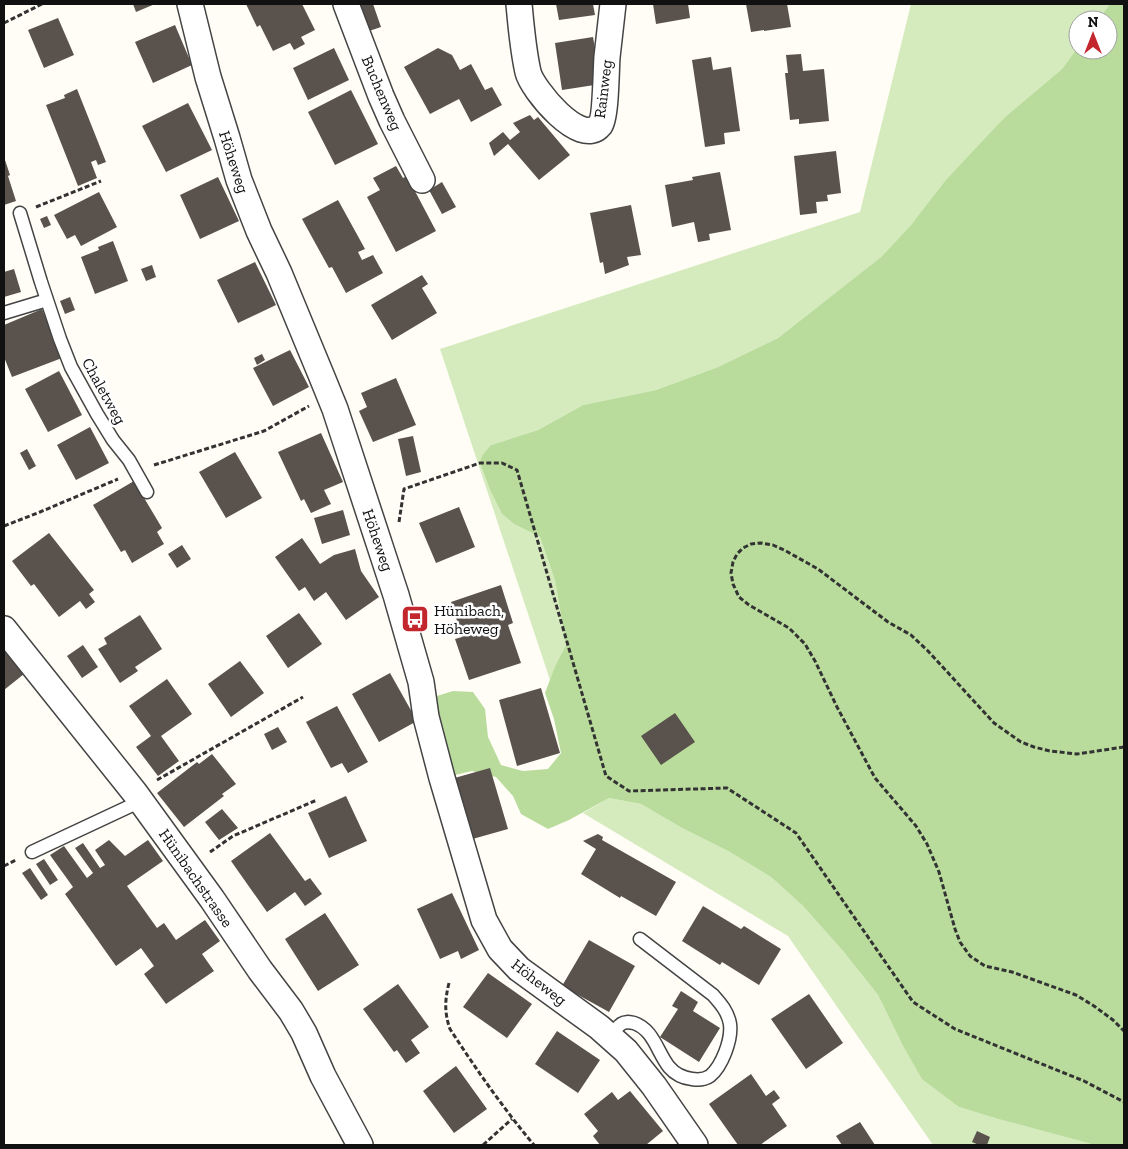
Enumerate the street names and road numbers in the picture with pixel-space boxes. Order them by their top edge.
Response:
street label: Buchenweg [358,53,406,134]
street label: Rainweg [590,58,616,120]
street label: Höheweg [215,128,253,196]
street label: Chaletweg [78,354,130,428]
street label: Höheweg [358,506,398,574]
street label: Hünibachstrasse [155,825,237,931]
street label: Höheweg [508,955,570,1010]

